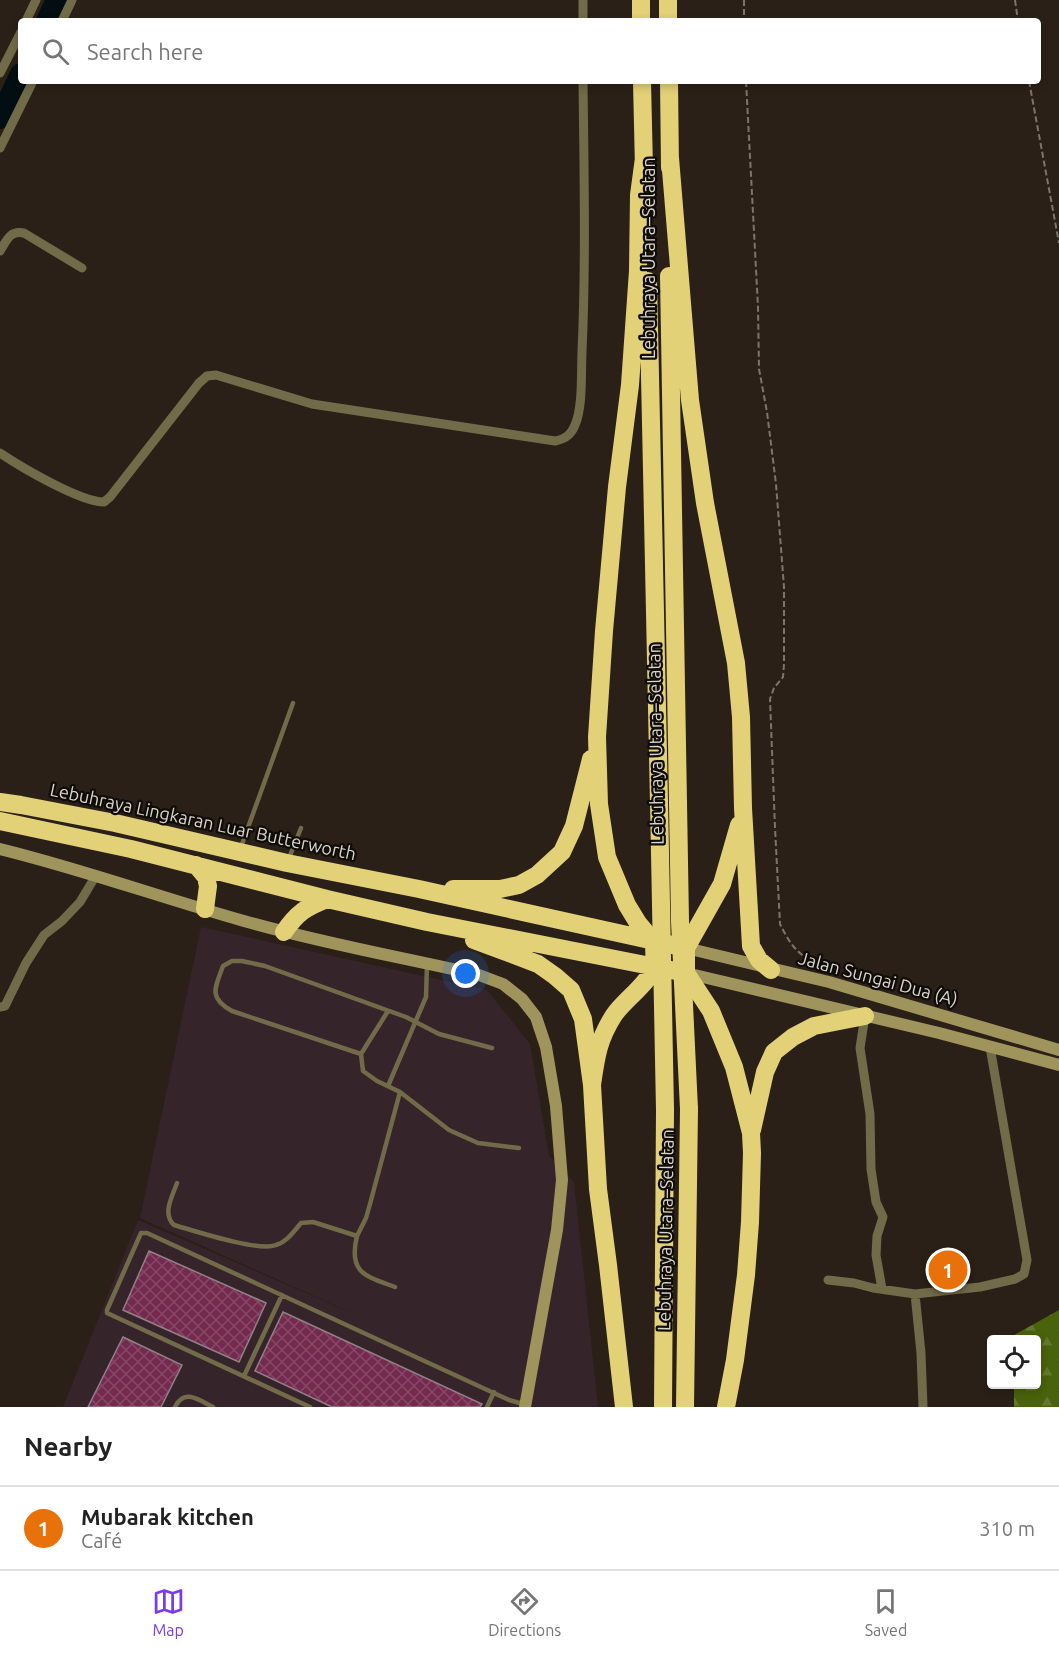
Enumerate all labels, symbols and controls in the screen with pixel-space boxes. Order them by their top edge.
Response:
search box [18,18,1041,84]
icon: search [39,35,72,68]
text: Search here [87,39,203,64]
street label: Lebuhraya Utara–Selatan [638,157,658,359]
street label: Lebuhraya Utara–Selatan [643,643,667,845]
street label: Lebuhraya Lingkaran Luar Butterworth [48,779,358,863]
street label: Jalan Sungai Dua (A) [796,947,960,1010]
your location [451,959,480,988]
street label: Lebuhraya Utara–Selatan [653,1129,677,1331]
pin: 1 [928,1248,968,1292]
map controls [987,1335,1041,1389]
button: locate [987,1335,1041,1389]
text: Nearby [24,1432,112,1461]
text: Mubarak kitchen [81,1504,254,1529]
text: 1 [38,1517,49,1540]
text: 310 m [979,1517,1035,1540]
text: Café [81,1529,122,1552]
tab: Map [152,1585,185,1639]
tab: Directions [488,1585,561,1639]
tab: Saved [865,1585,907,1639]

